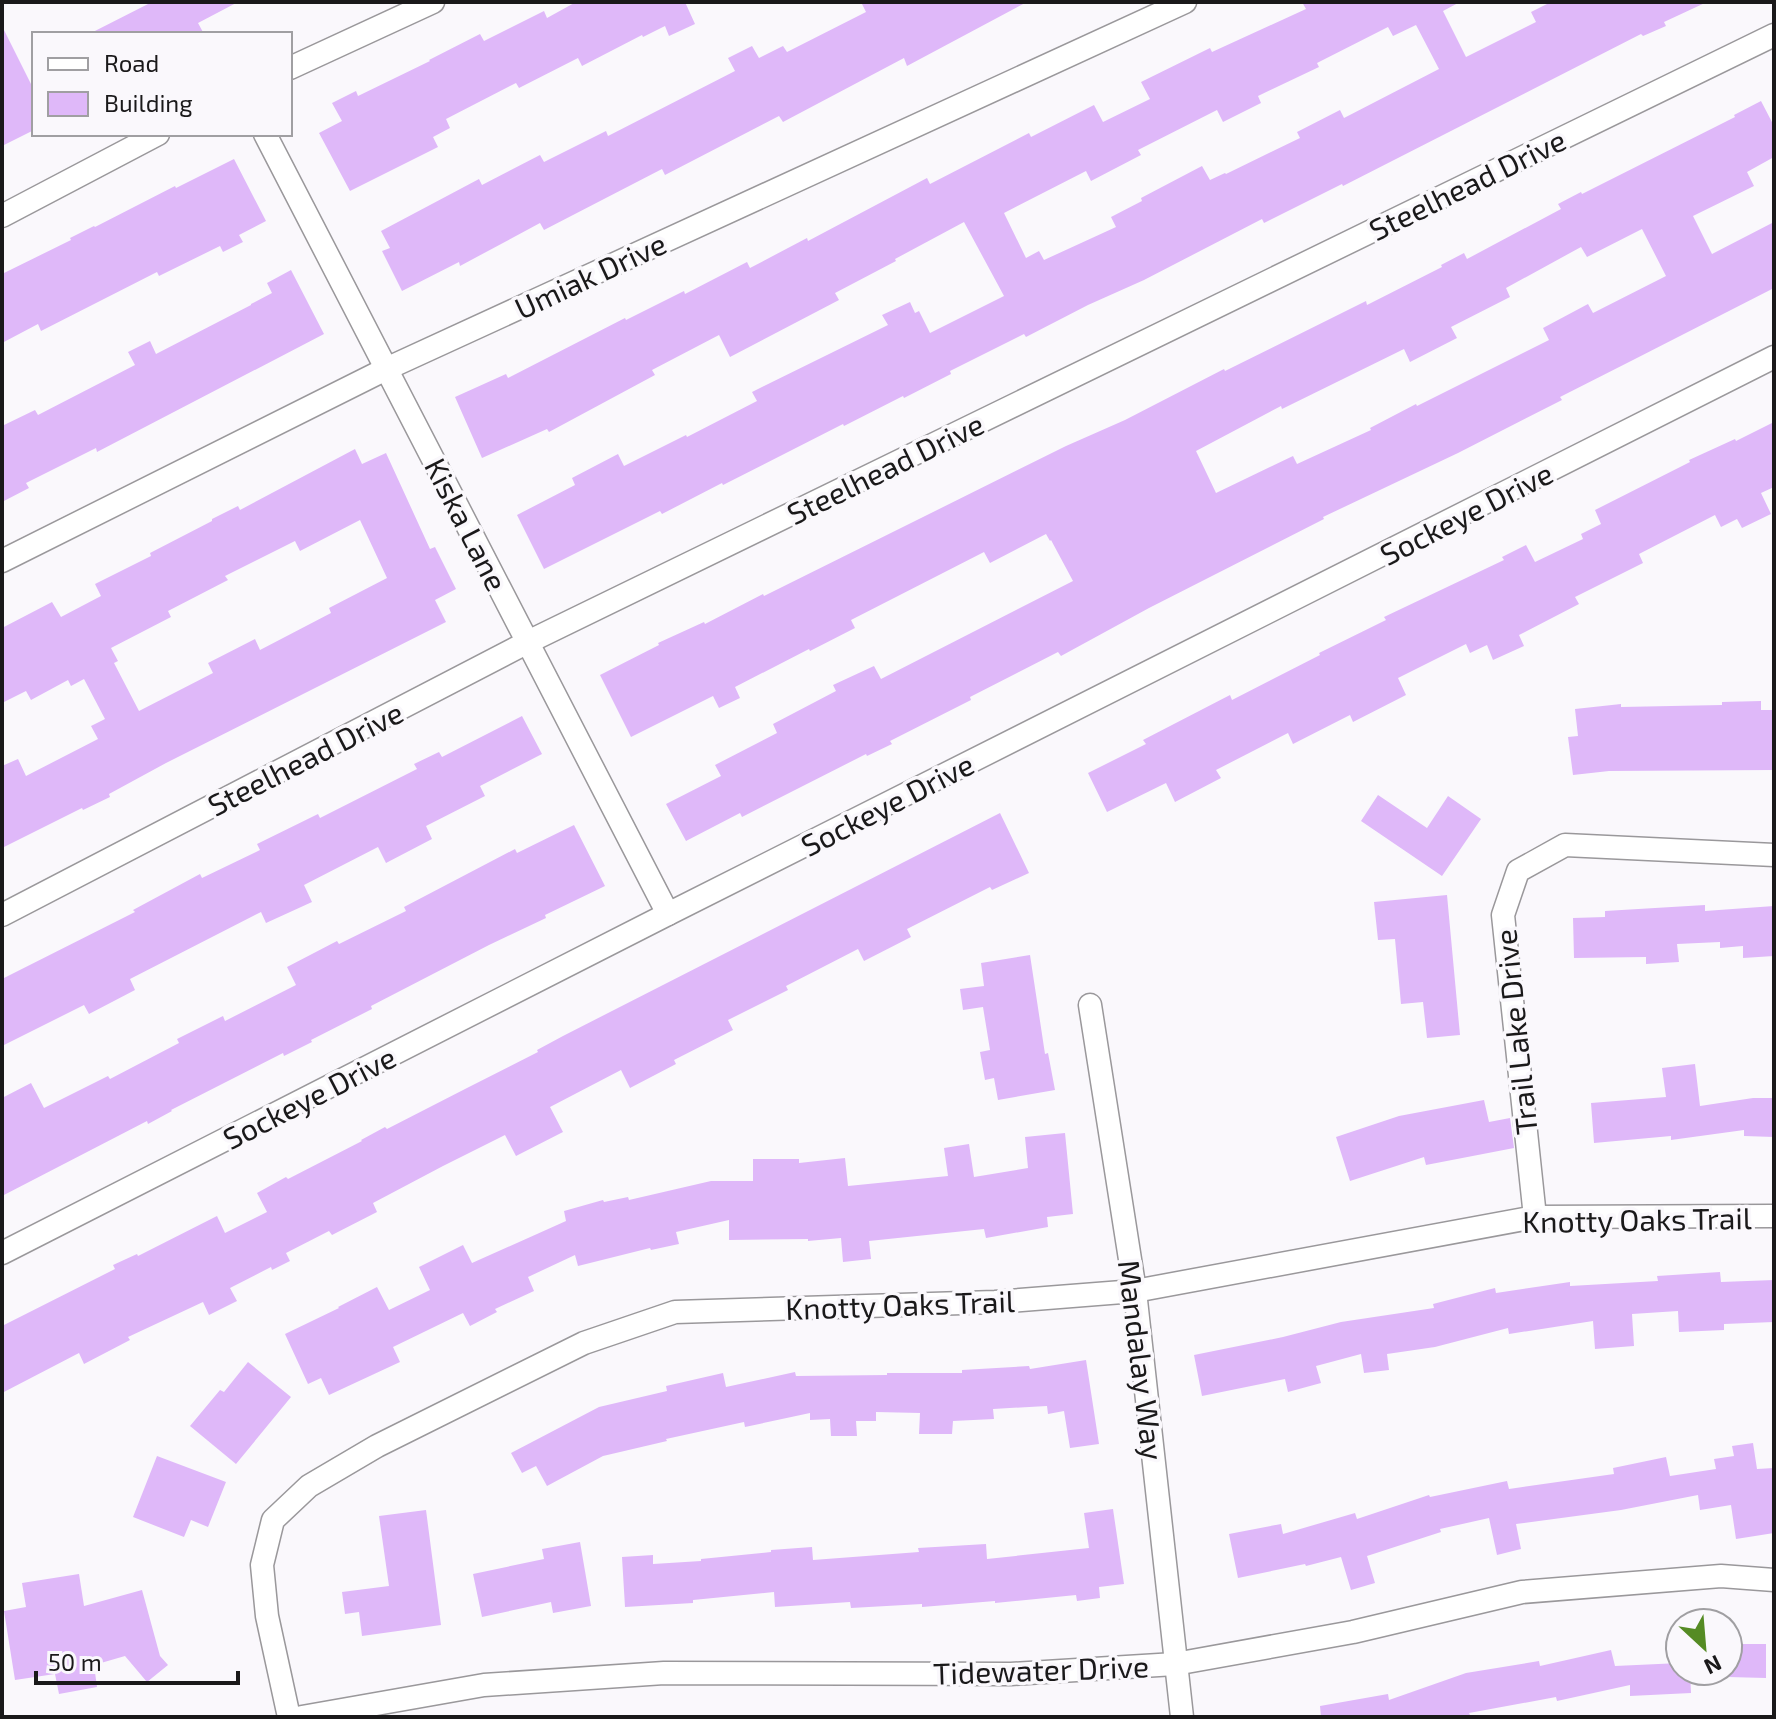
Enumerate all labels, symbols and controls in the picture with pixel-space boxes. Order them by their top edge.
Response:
legend [32,32,292,136]
text: Road [104,48,159,77]
text: Building [104,88,193,117]
street label: Steelhead Drive [1363,121,1571,247]
street label: Umiak Drive [509,224,671,326]
street label: Steelhead Drive [781,405,989,531]
street label: Kiska Lane [418,452,516,596]
street label: Sockeye Drive [1374,454,1558,572]
street label: Steelhead Drive [201,693,409,823]
street label: Sockeye Drive [795,745,979,863]
street label: Trail Lake Drive [1486,928,1544,1136]
street label: Sockeye Drive [217,1038,401,1156]
street label: Knotty Oaks Trail [1522,1199,1752,1239]
street label: Mandalay Way [1112,1258,1172,1462]
street label: Knotty Oaks Trail [785,1282,1015,1326]
north arrow [1664,1607,1744,1687]
scale bar [36,1635,238,1685]
text: 50 m [48,1647,102,1676]
street label: Tidewater Drive [932,1647,1150,1691]
text: N [1700,1651,1726,1681]

